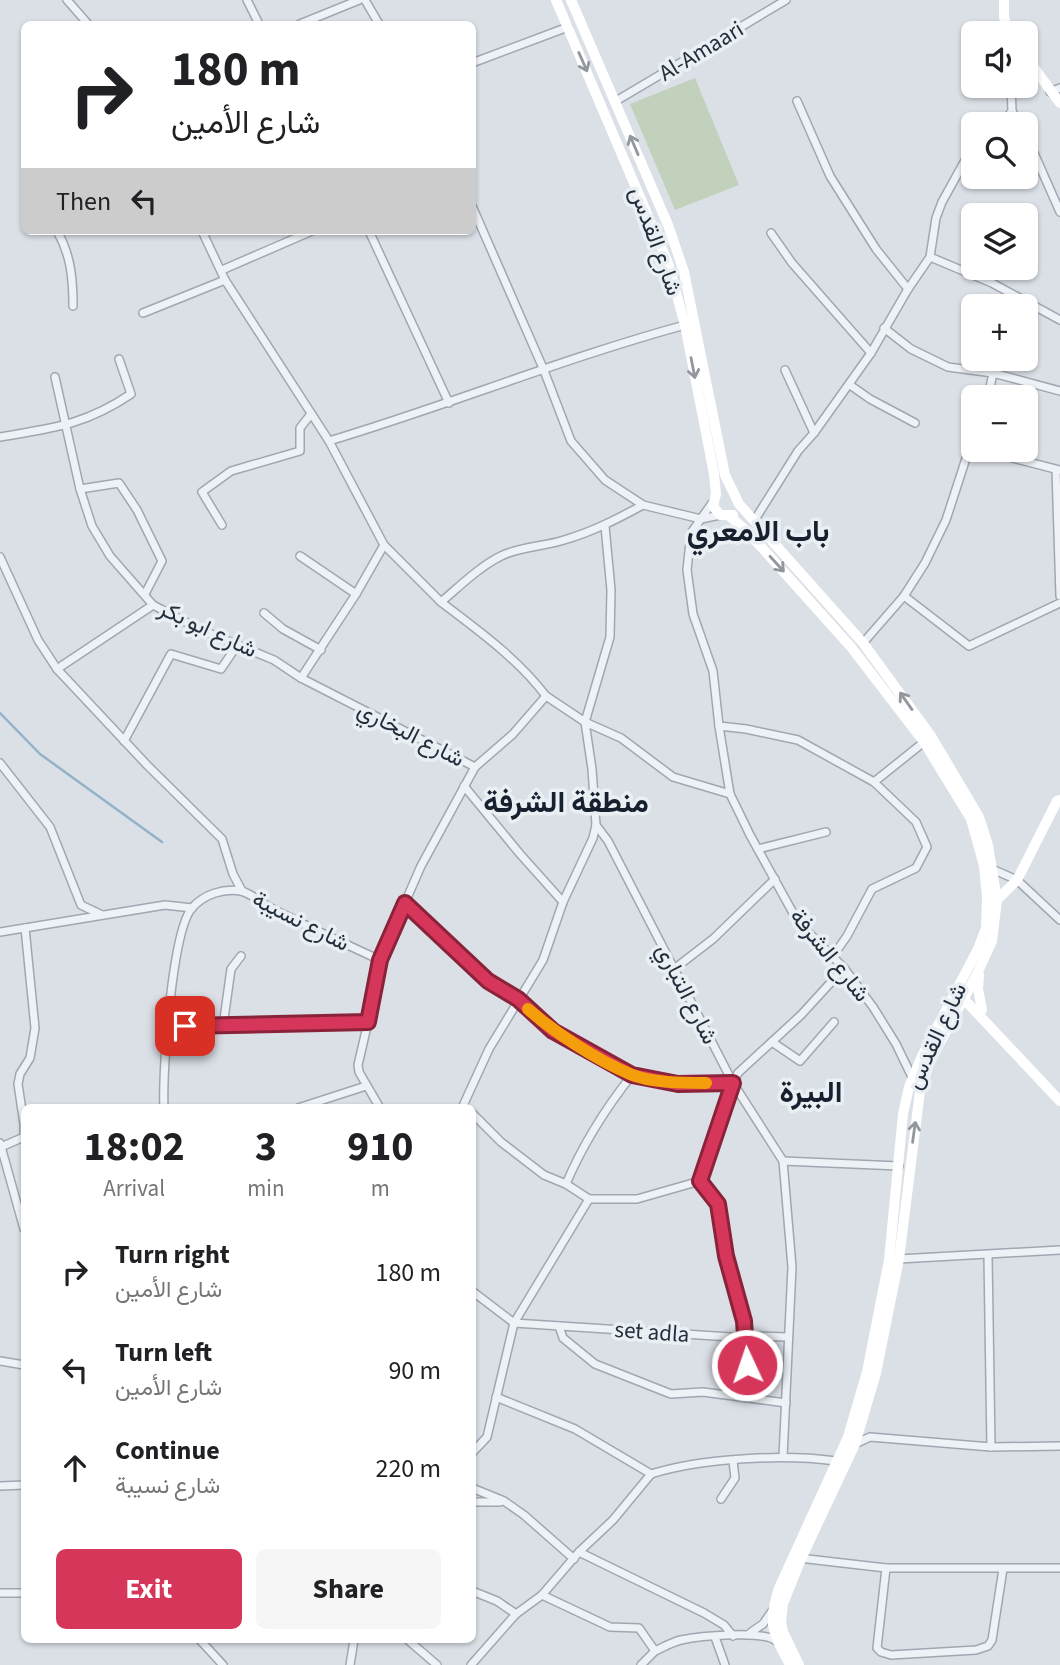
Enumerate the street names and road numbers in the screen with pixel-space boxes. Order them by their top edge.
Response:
street label: Al-Amaari [652,13,750,89]
street label: شارع القدس [621,182,691,300]
street label: شارع ابو بكر [152,591,263,666]
street label: شارع البخاري [351,693,470,777]
street label: شارع نسيبة [247,882,355,960]
street label: شارع الشرفة [782,901,878,1009]
street label: شارع التباري [646,938,726,1051]
street label: شارع القدس [897,978,975,1094]
street label: set adla [613,1313,691,1351]

